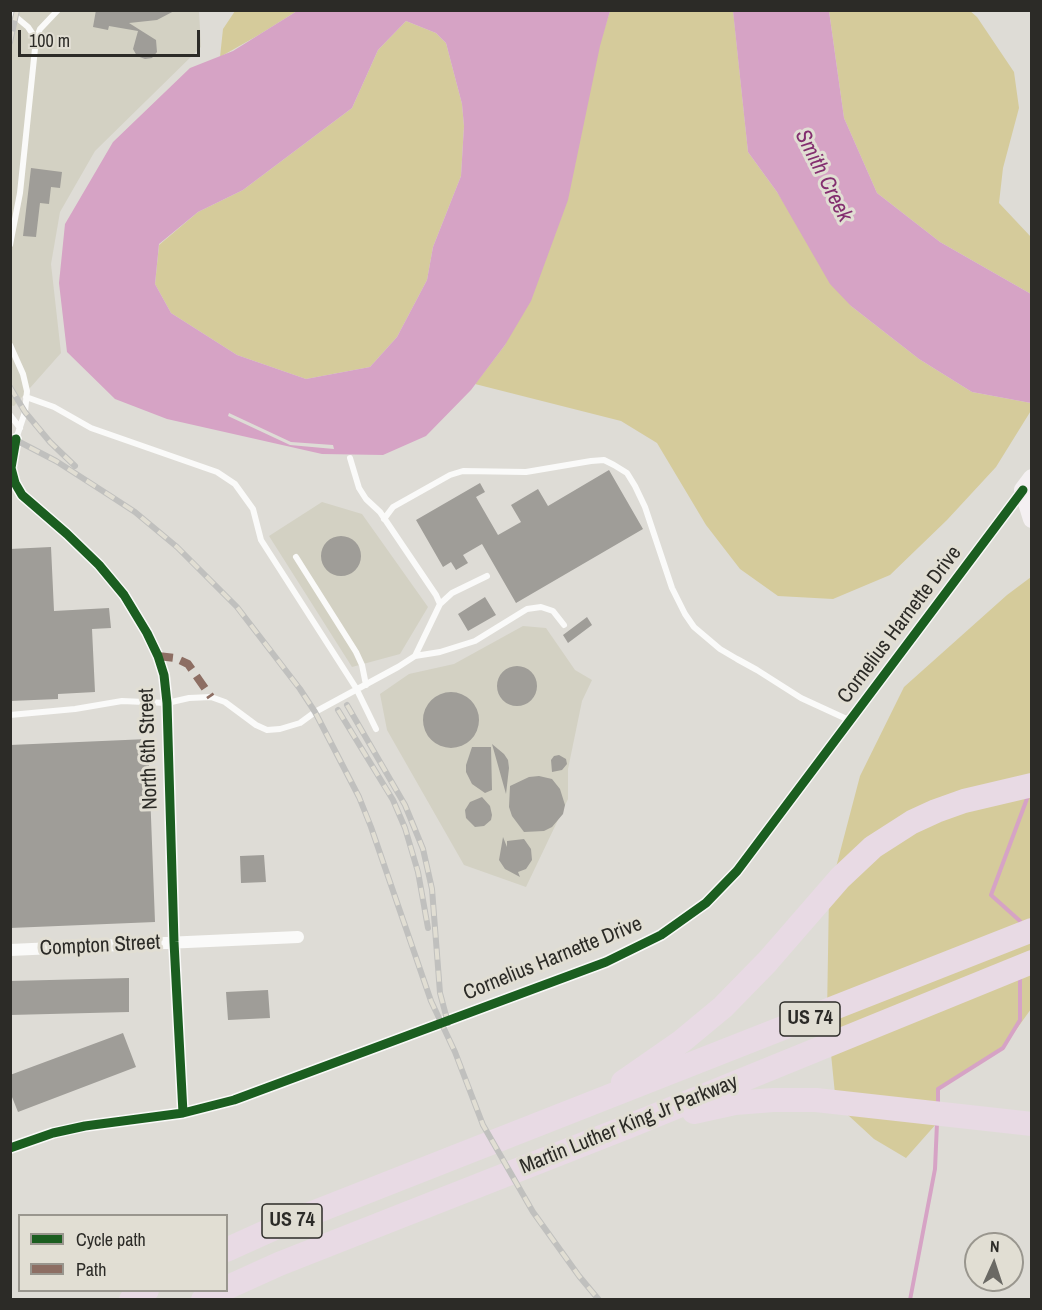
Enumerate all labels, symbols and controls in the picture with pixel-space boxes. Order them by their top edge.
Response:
scale bar [21,18,202,56]
text: 100 m [29,28,70,53]
water label: Smith Creek [788,125,858,227]
street label: Cornelius Harnette Drive [833,541,967,709]
street label: North 6th Street [134,688,164,810]
street label: Cornelius Harnette Drive [460,912,646,1006]
street label: Compton Street [39,930,161,962]
road number: US 74 [780,1002,840,1036]
street label: Martin Luther King Jr Parkway [516,1070,742,1180]
road number: US 74 [262,1204,322,1238]
legend [18,1214,228,1292]
text: Cycle path [76,1227,146,1252]
north arrow [964,1232,1024,1292]
text: N [990,1235,1000,1257]
text: Path [76,1257,106,1282]

